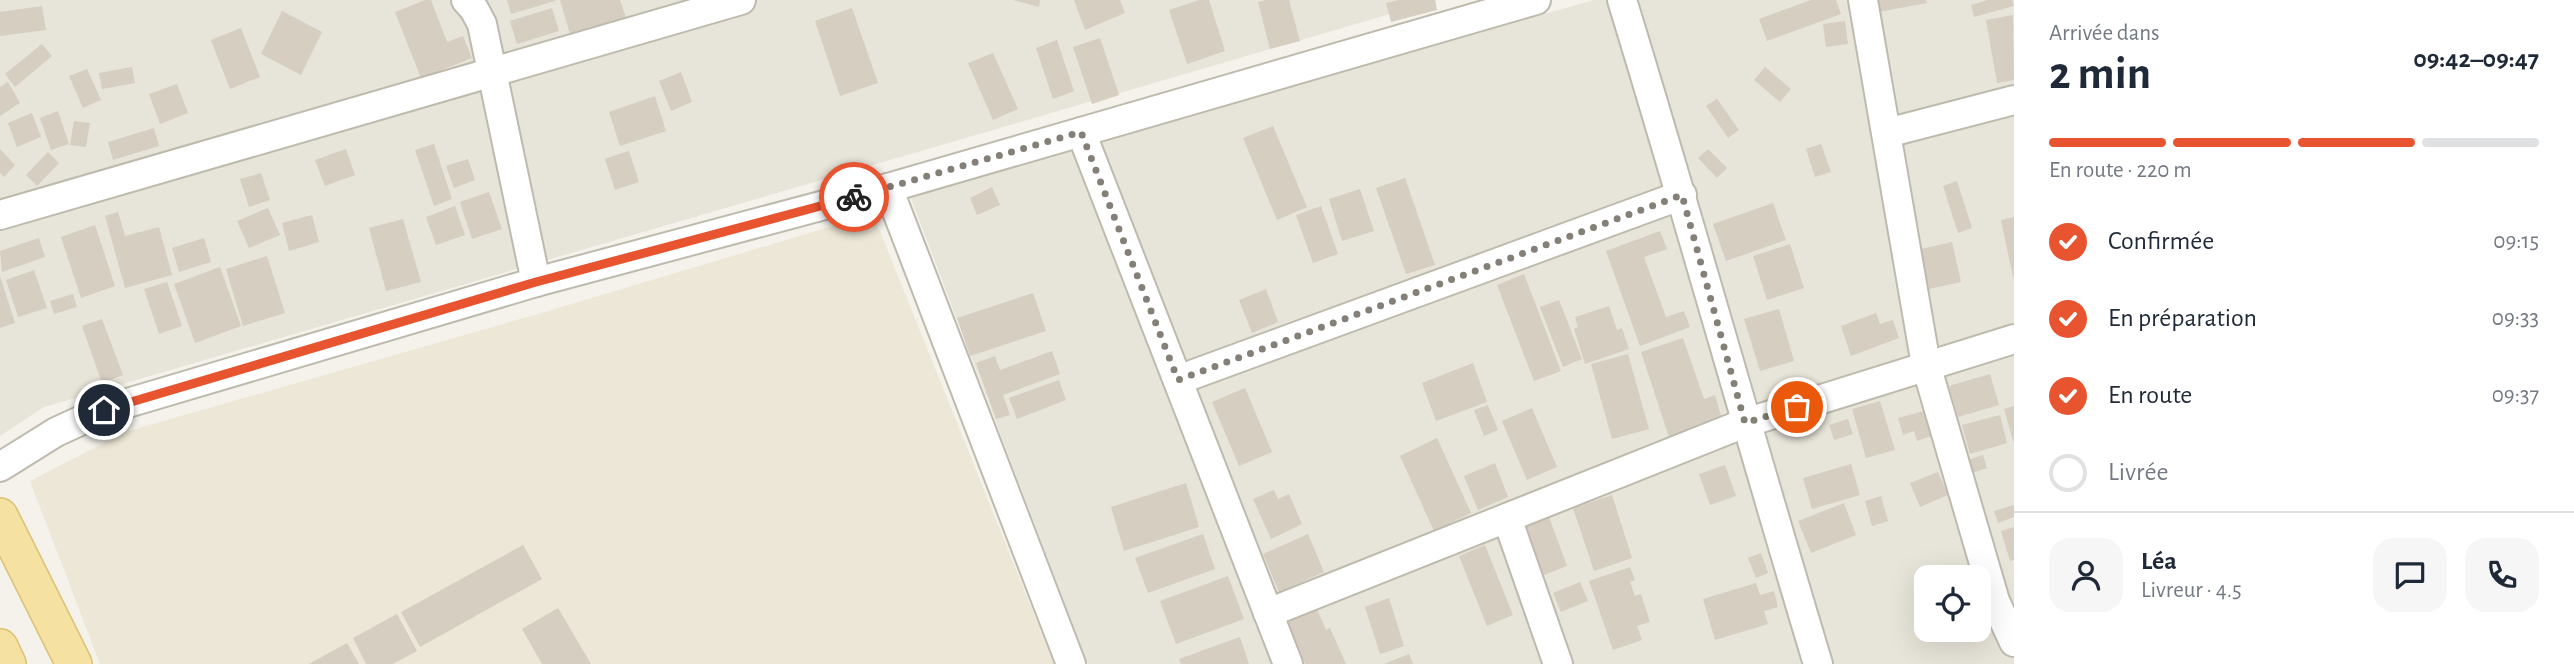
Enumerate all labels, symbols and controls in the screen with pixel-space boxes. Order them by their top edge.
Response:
text: Arrivée dans [2049,22,2160,45]
text: 09:42–09:47 [2413,46,2539,72]
text: 2 min [2049,51,2151,97]
text: En route · 220 m [2049,159,2192,182]
courier [819,162,889,232]
icon: bike [835,178,873,216]
icon: check [2049,223,2087,261]
text: Confirmée [2108,228,2214,254]
text: 09:15 [2493,230,2539,253]
icon: check [2049,300,2087,338]
text: En préparation [2108,305,2257,331]
text: 09:33 [2492,307,2539,330]
pin [1767,377,1827,437]
icon: check [2049,377,2087,415]
pin [74,380,134,440]
text: En route [2108,382,2192,408]
text: 09:37 [2492,384,2539,407]
icon: bag [1778,388,1816,426]
icon: home [85,391,123,429]
text: Livrée [2108,459,2168,485]
button: person [2049,538,2123,612]
button: chat [2373,538,2447,612]
button: phone [2465,538,2539,612]
text: Léa [2141,548,2177,574]
map controls [1914,565,1991,642]
button: locate [1914,565,1991,642]
text: Livreur · 4.5 [2141,579,2242,602]

